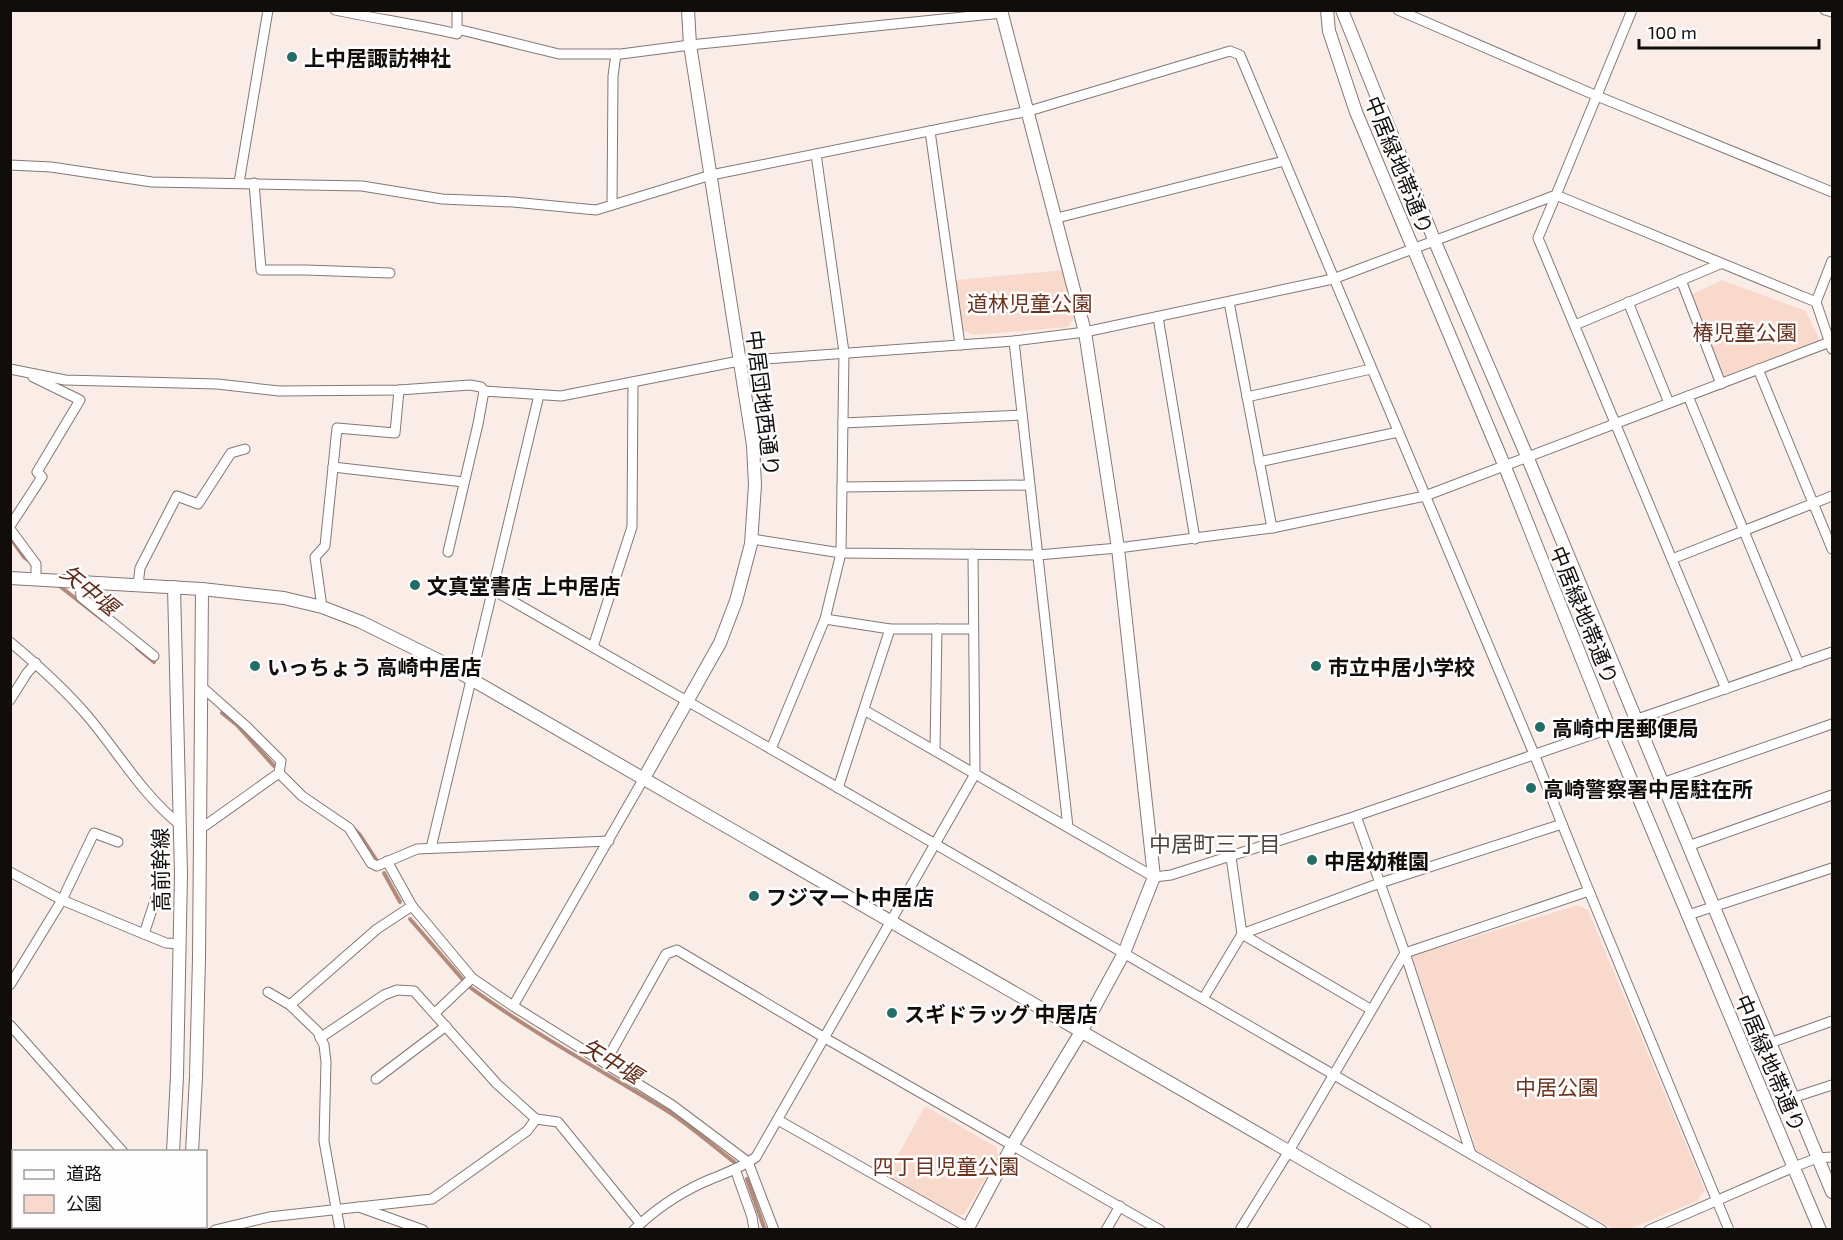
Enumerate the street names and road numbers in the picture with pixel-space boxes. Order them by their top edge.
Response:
street label: 中居緑地帯通り [1361,92,1439,238]
street label: 中居団地西通り [743,329,785,477]
street label: 中居緑地帯通り [1546,542,1624,688]
street label: 高前幹線 [147,828,173,912]
street label: 中居緑地帯通り [1731,990,1811,1136]

